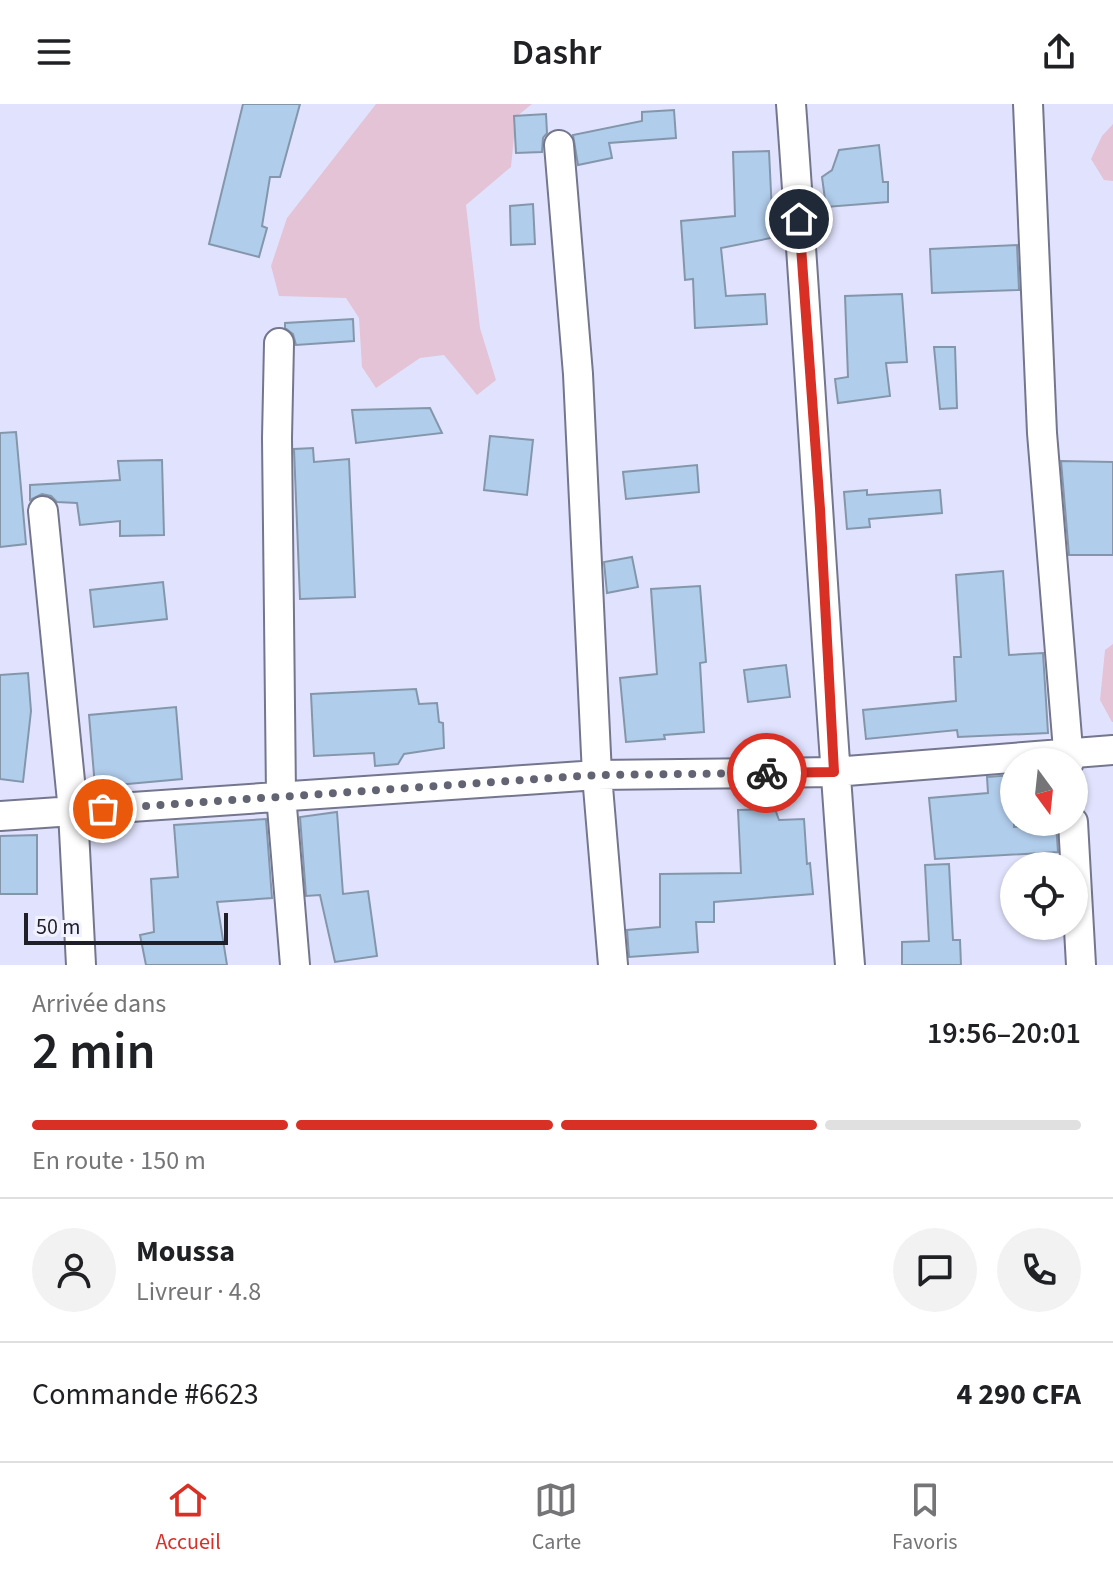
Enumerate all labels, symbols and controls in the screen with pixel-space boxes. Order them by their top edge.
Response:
text: Dashr [511,27,602,78]
icon: menu [32,30,76,74]
icon: share [1037,30,1081,74]
pin [765,185,833,253]
icon: home [777,197,821,241]
courier [727,733,807,813]
north arrow [1000,748,1088,836]
map controls [1000,748,1088,940]
icon: bike [745,751,789,795]
pin [69,775,137,843]
icon: bag [81,787,125,831]
button: locate [1000,852,1088,940]
scale bar [24,909,228,945]
text: 50 m [36,911,81,943]
text: Arrivée dans [32,985,166,1022]
text: 19:56–20:01 [927,1012,1081,1055]
text: 2 min [32,1015,156,1089]
text: En route · 150 m [32,1142,206,1179]
button: person [32,1228,116,1312]
button: chat [893,1228,977,1312]
button: phone [997,1228,1081,1312]
text: Moussa [136,1230,235,1273]
text: Livreur · 4.8 [136,1273,261,1310]
text: Commande #6623 [32,1373,259,1416]
text: 4 290 CFA [956,1373,1081,1416]
tab: Accueil [155,1478,221,1558]
tab: Carte [532,1478,581,1558]
tab: Favoris [892,1478,958,1558]

